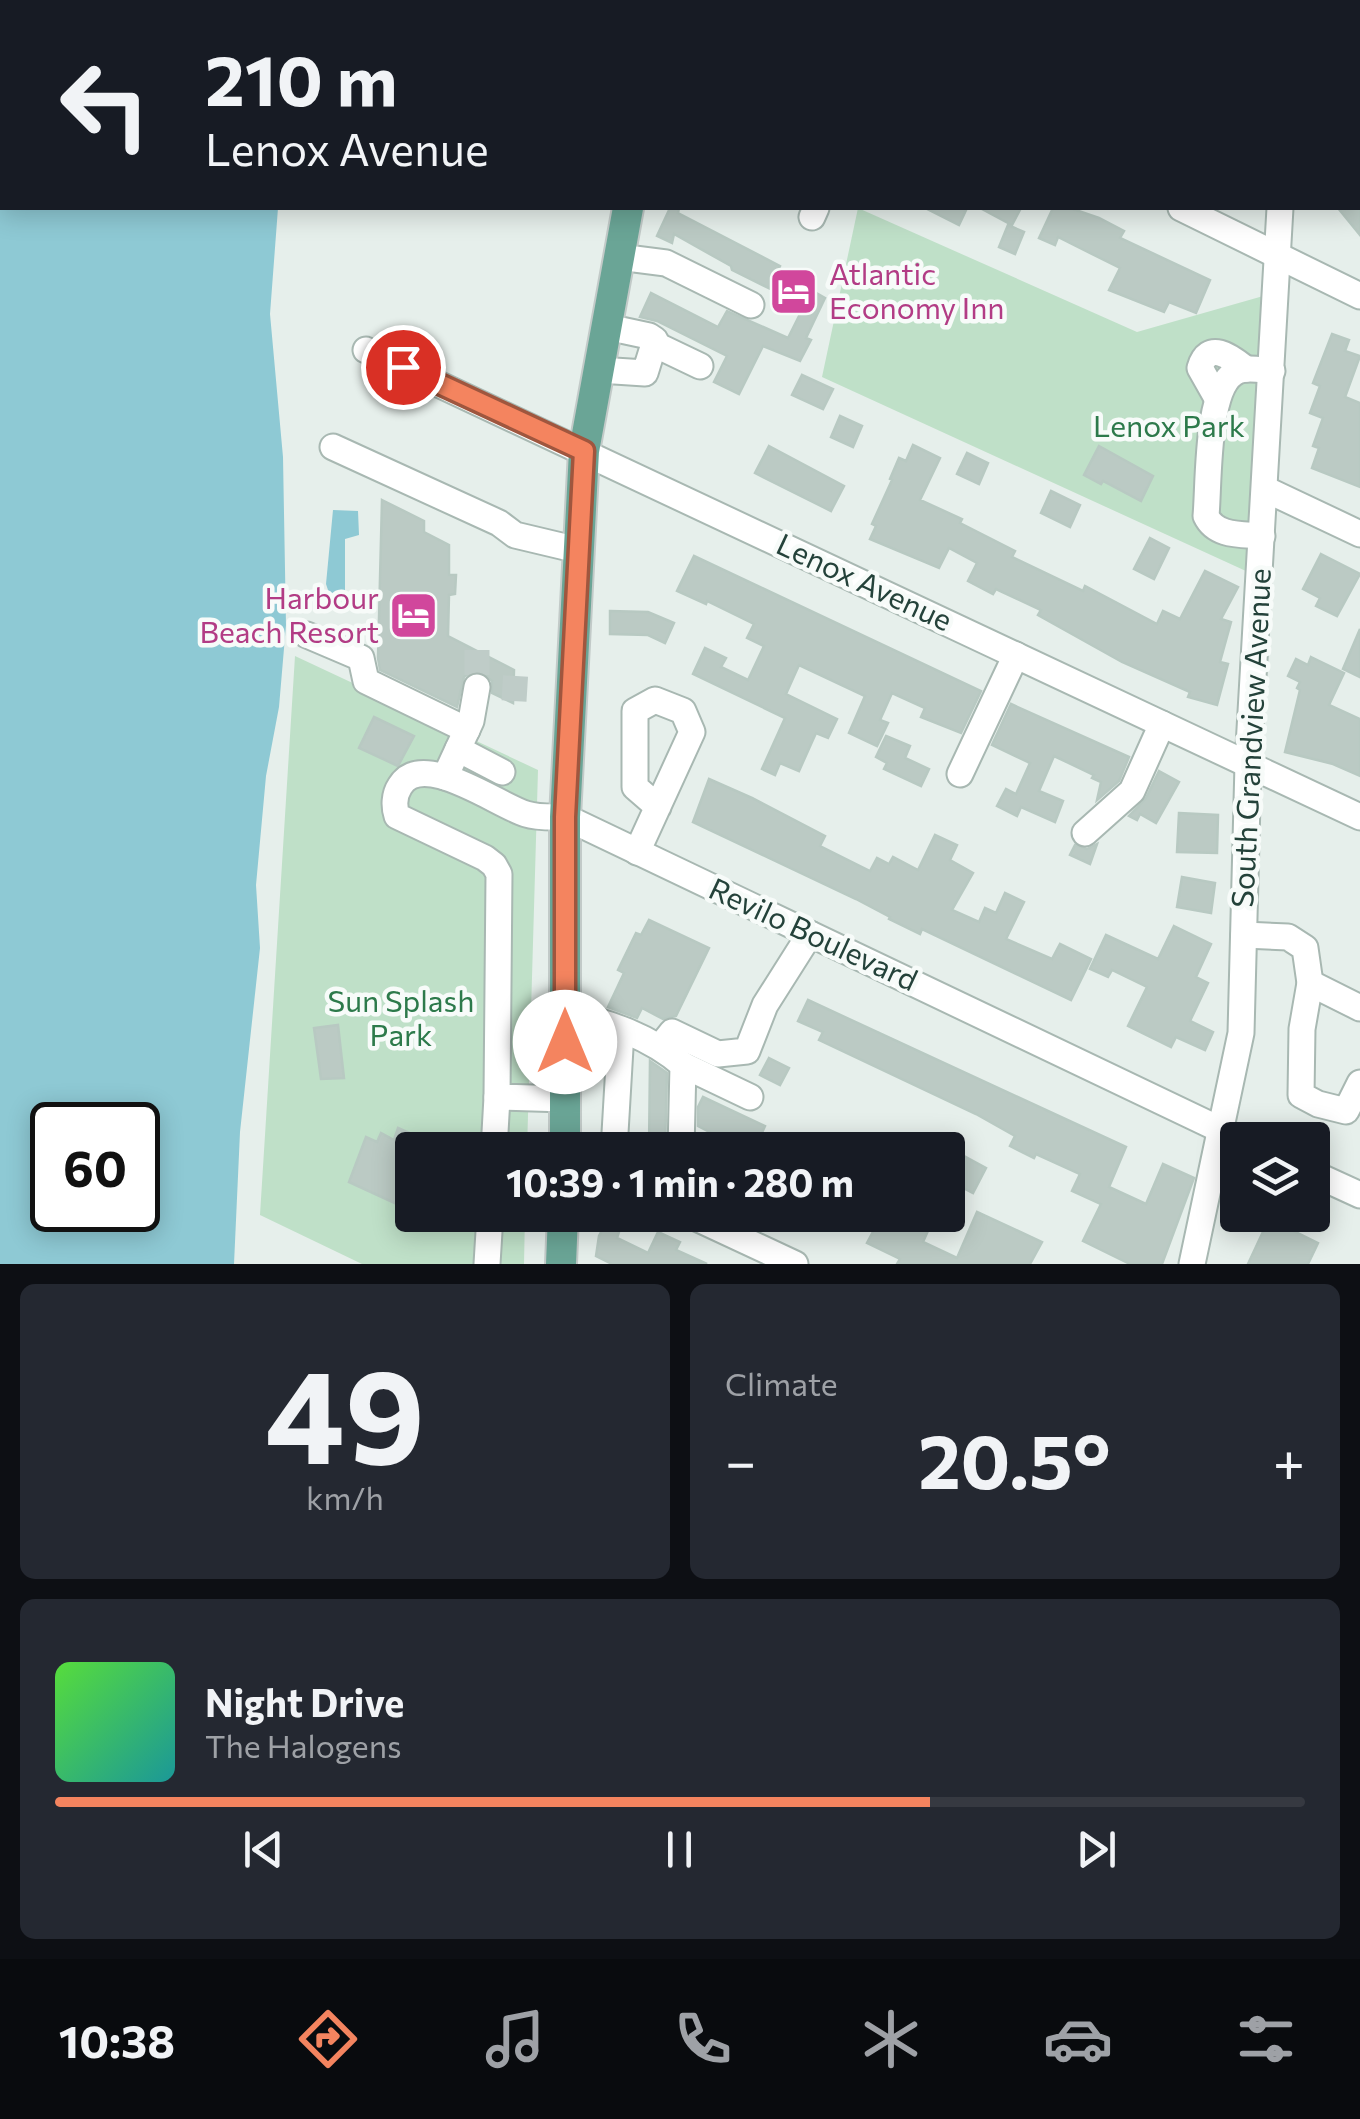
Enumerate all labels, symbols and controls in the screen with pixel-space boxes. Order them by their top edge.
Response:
text: 210 m [205,35,397,120]
icon: left [40,40,170,170]
text: Lenox Avenue [205,120,489,175]
place label: Atlantic Economy Inn [829,254,1005,325]
hotel icon: Atlantic Economy Inn [768,266,820,318]
pin [361,325,446,410]
icon: arrive [376,340,431,395]
park label: Lenox Park [1093,406,1245,443]
street label: Lenox Avenue [772,524,959,637]
street label: South Grandview Avenue [1222,567,1277,908]
place label: Harbour Beach Resort [200,578,379,649]
hotel icon: Harbour Beach Resort [388,590,440,642]
street label: Revilo Boulevard [704,868,924,997]
park label: Sun Splash Park [328,981,474,1052]
position arrow [513,990,617,1094]
speed limit sign: 60 [30,1102,160,1232]
map controls [1220,1122,1330,1232]
button: layers [1220,1122,1330,1232]
text: 10:39 · 1 min · 280 m [506,1158,854,1205]
text: 49 [265,1332,425,1491]
text: Climate [725,1363,838,1403]
text: 20.5° [918,1413,1111,1504]
text: − [725,1426,756,1493]
text: + [1273,1426,1305,1493]
text: km/h [306,1477,384,1517]
text: Night Drive [205,1678,404,1725]
text: The Halogens [205,1725,402,1765]
icon: previous [236,1822,291,1877]
icon: pause [652,1822,707,1877]
icon: next [1069,1822,1124,1877]
icon: directions [293,2004,363,2074]
icon: music [480,2004,550,2074]
icon: phone [668,2004,738,2074]
icon: climate [856,2004,926,2074]
icon: car [1043,2004,1113,2074]
icon: filters [1231,2004,1301,2074]
text: 10:38 [59,2012,175,2067]

